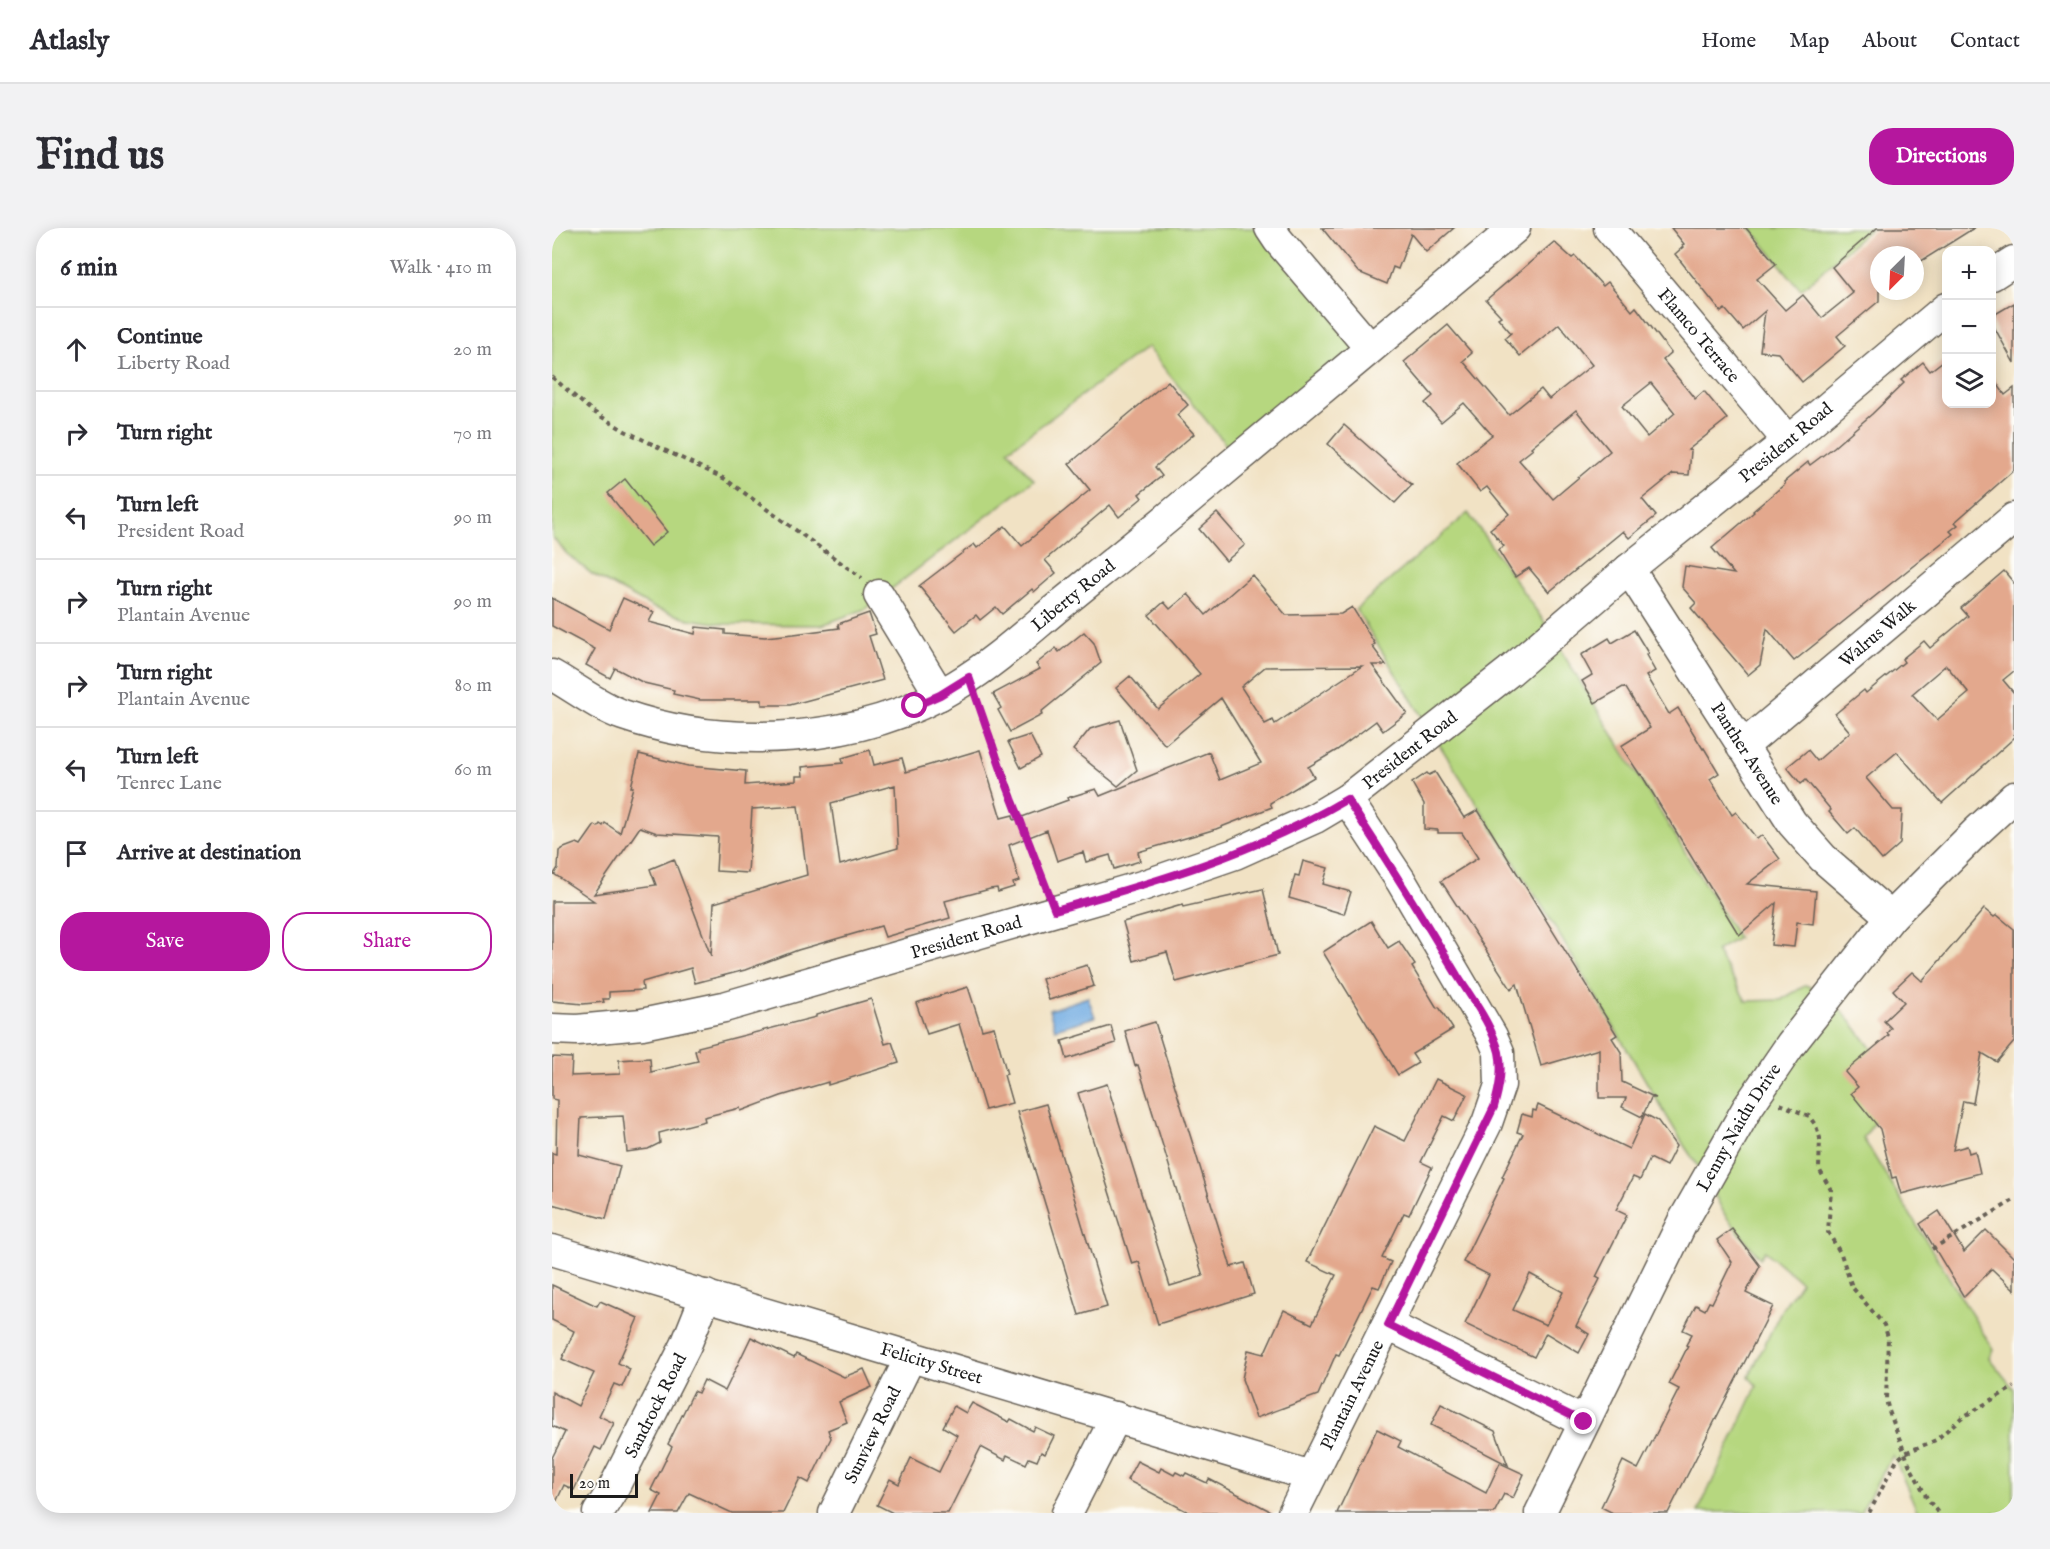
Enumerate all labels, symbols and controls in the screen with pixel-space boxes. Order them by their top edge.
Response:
text: Atlasly [30,24,109,59]
text: Home [1701,28,1756,55]
text: Map [1789,28,1829,55]
text: About [1862,28,1917,55]
text: Contact [1950,28,2020,55]
button: Directions [1869,128,2014,185]
text: Find us [36,130,164,183]
north arrow [1870,246,1924,300]
map controls [1942,246,1996,408]
button: + [1942,246,1996,300]
text: 6 min [60,251,118,284]
text: Walk · 410 m [389,255,492,280]
street label: Flamco Terrace [1652,284,1744,388]
button: − [1942,300,1996,354]
text: Continue [117,323,203,351]
icon: ahead [60,333,93,366]
text: 20 m [453,337,492,362]
text: Liberty Road [117,351,230,376]
button: layers [1942,354,1996,408]
street label: President Road [1735,398,1839,489]
icon: right [60,417,93,450]
text: Turn right [117,419,212,447]
text: 70 m [453,421,492,446]
text: Turn left [117,491,199,519]
icon: left [60,501,93,534]
text: 90 m [454,505,492,530]
text: President Road [117,519,244,544]
street label: Liberty Road [1027,555,1121,637]
text: Turn right [117,575,212,603]
icon: right [60,585,93,618]
text: 90 m [454,589,492,614]
street label: Walrus Walk [1835,595,1922,673]
text: Plantain Avenue [117,603,250,628]
text: Turn right [117,659,212,687]
icon: right [60,669,93,702]
text: 80 m [455,673,492,698]
text: Plantain Avenue [117,687,250,712]
route start [901,692,927,718]
street label: Panther Avenue [1705,699,1787,810]
street label: President Road [1358,706,1463,796]
text: Turn left [117,743,199,771]
icon: left [60,753,93,786]
text: 60 m [454,757,492,782]
text: Tenrec Lane [117,771,222,796]
icon: arrive [60,837,93,870]
text: Arrive at destination [117,839,301,867]
street label: President Road [908,911,1025,965]
button: Save [60,912,270,971]
button: Share [282,912,492,971]
street label: Lenny Naidu Drive [1692,1060,1787,1196]
street label: Plantain Avenue [1316,1337,1390,1454]
street label: Felicity Street [877,1338,985,1391]
street label: Sandrock Road [621,1349,693,1462]
street label: Sunview Road [840,1383,907,1488]
route end [1570,1408,1596,1434]
scale bar [570,1471,638,1498]
text: 20 m [579,1474,610,1494]

